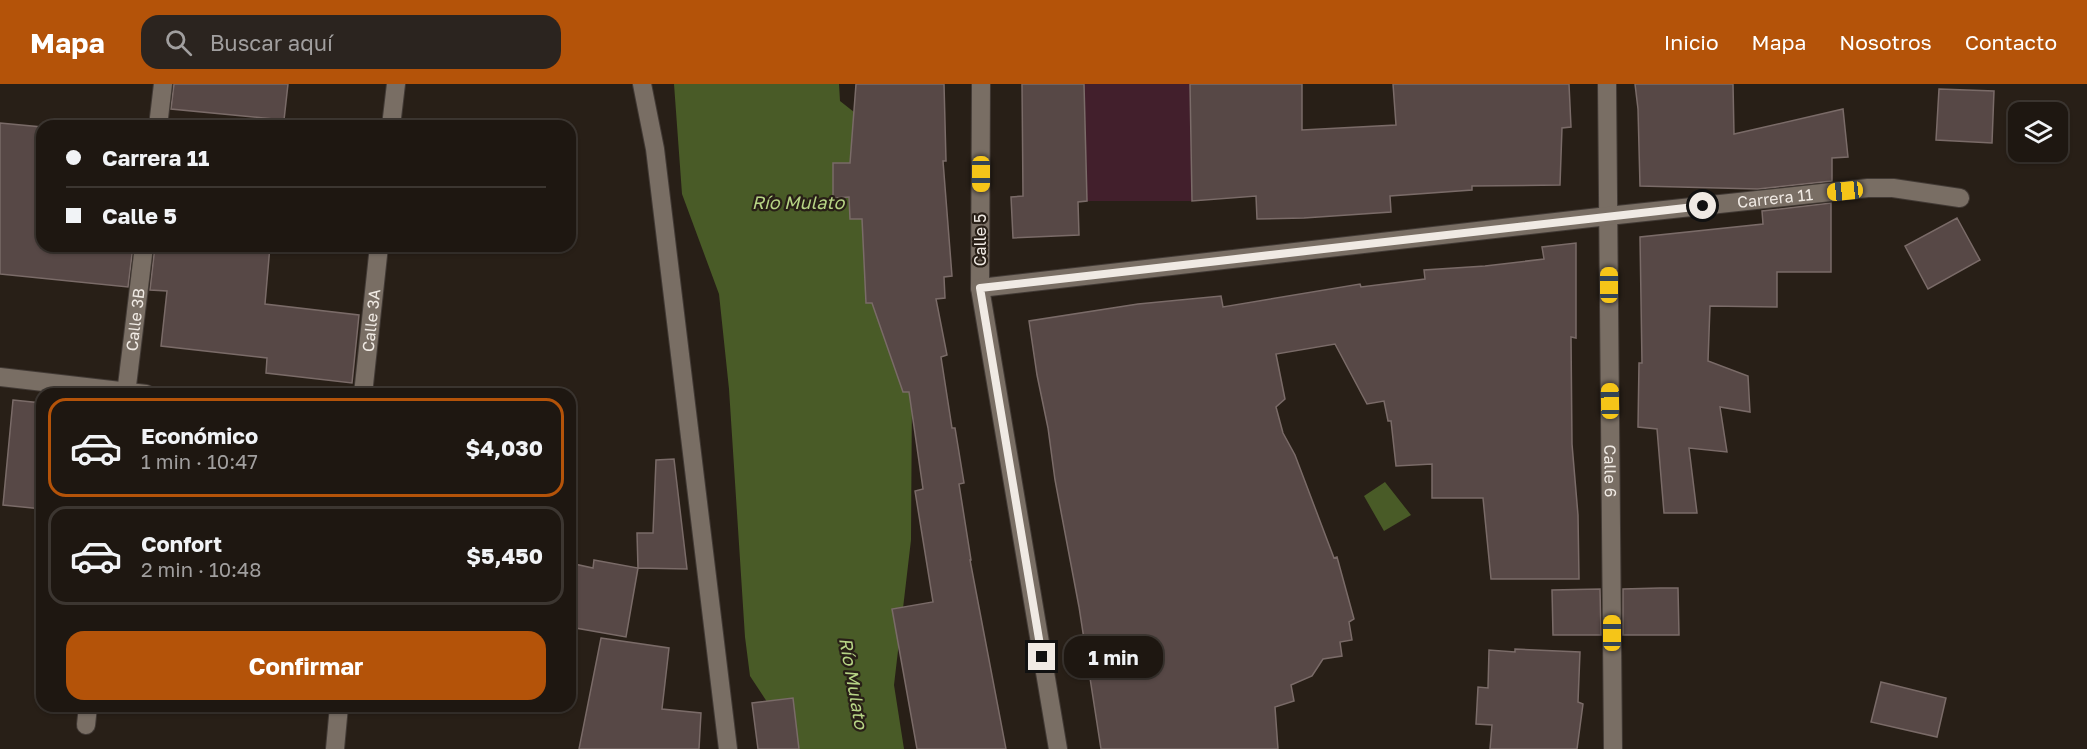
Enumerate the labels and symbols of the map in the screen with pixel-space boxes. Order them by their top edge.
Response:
car [972,156,990,192]
car [1826,180,1864,202]
street label: Carrera 11 [1736,184,1814,212]
water label: Río Mulato [752,191,845,213]
route start [1689,192,1716,219]
street label: Calle 5 [970,214,990,266]
car [1600,267,1618,303]
street label: Calle 3B [121,287,149,352]
street label: Calle 3A [358,288,384,353]
car [1601,383,1619,419]
street label: Calle 6 [1600,444,1621,498]
car [1603,615,1621,651]
water label: Río Mulato [835,636,873,732]
callout: 1 min [1063,636,1162,678]
route end [1028,643,1055,670]

